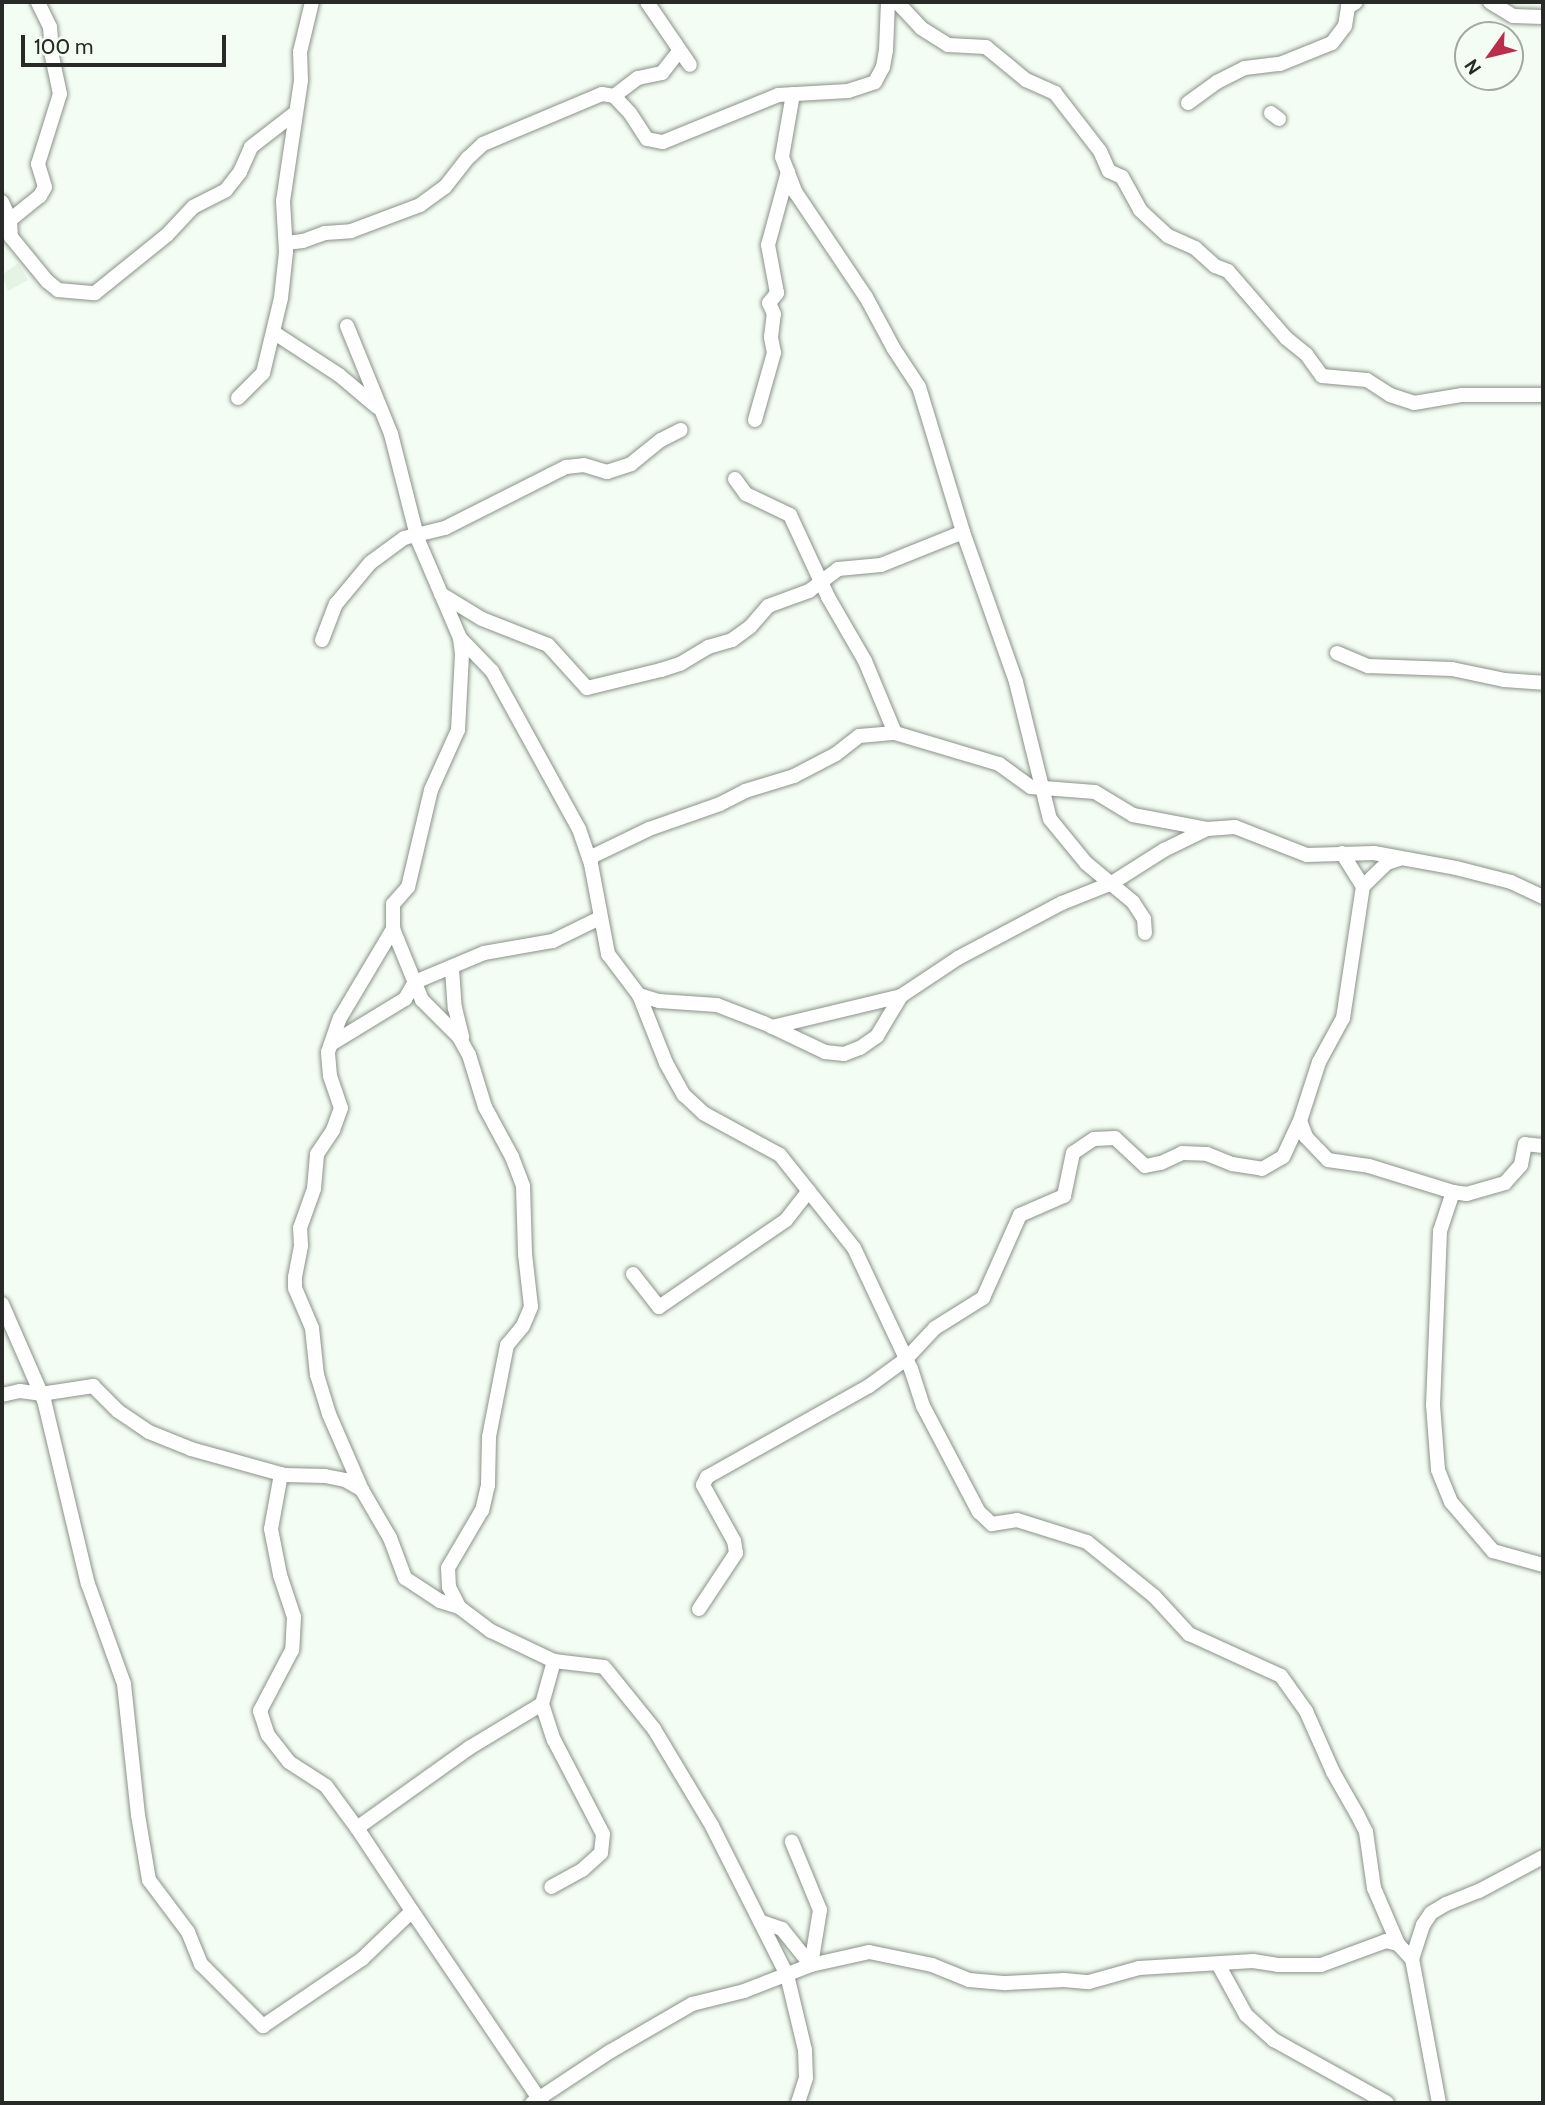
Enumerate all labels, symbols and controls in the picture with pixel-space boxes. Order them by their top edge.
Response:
scale bar [24,21,229,65]
north arrow [1454,21,1524,91]
text: 100 m [34,34,93,59]
text: N [1460,55,1486,79]

